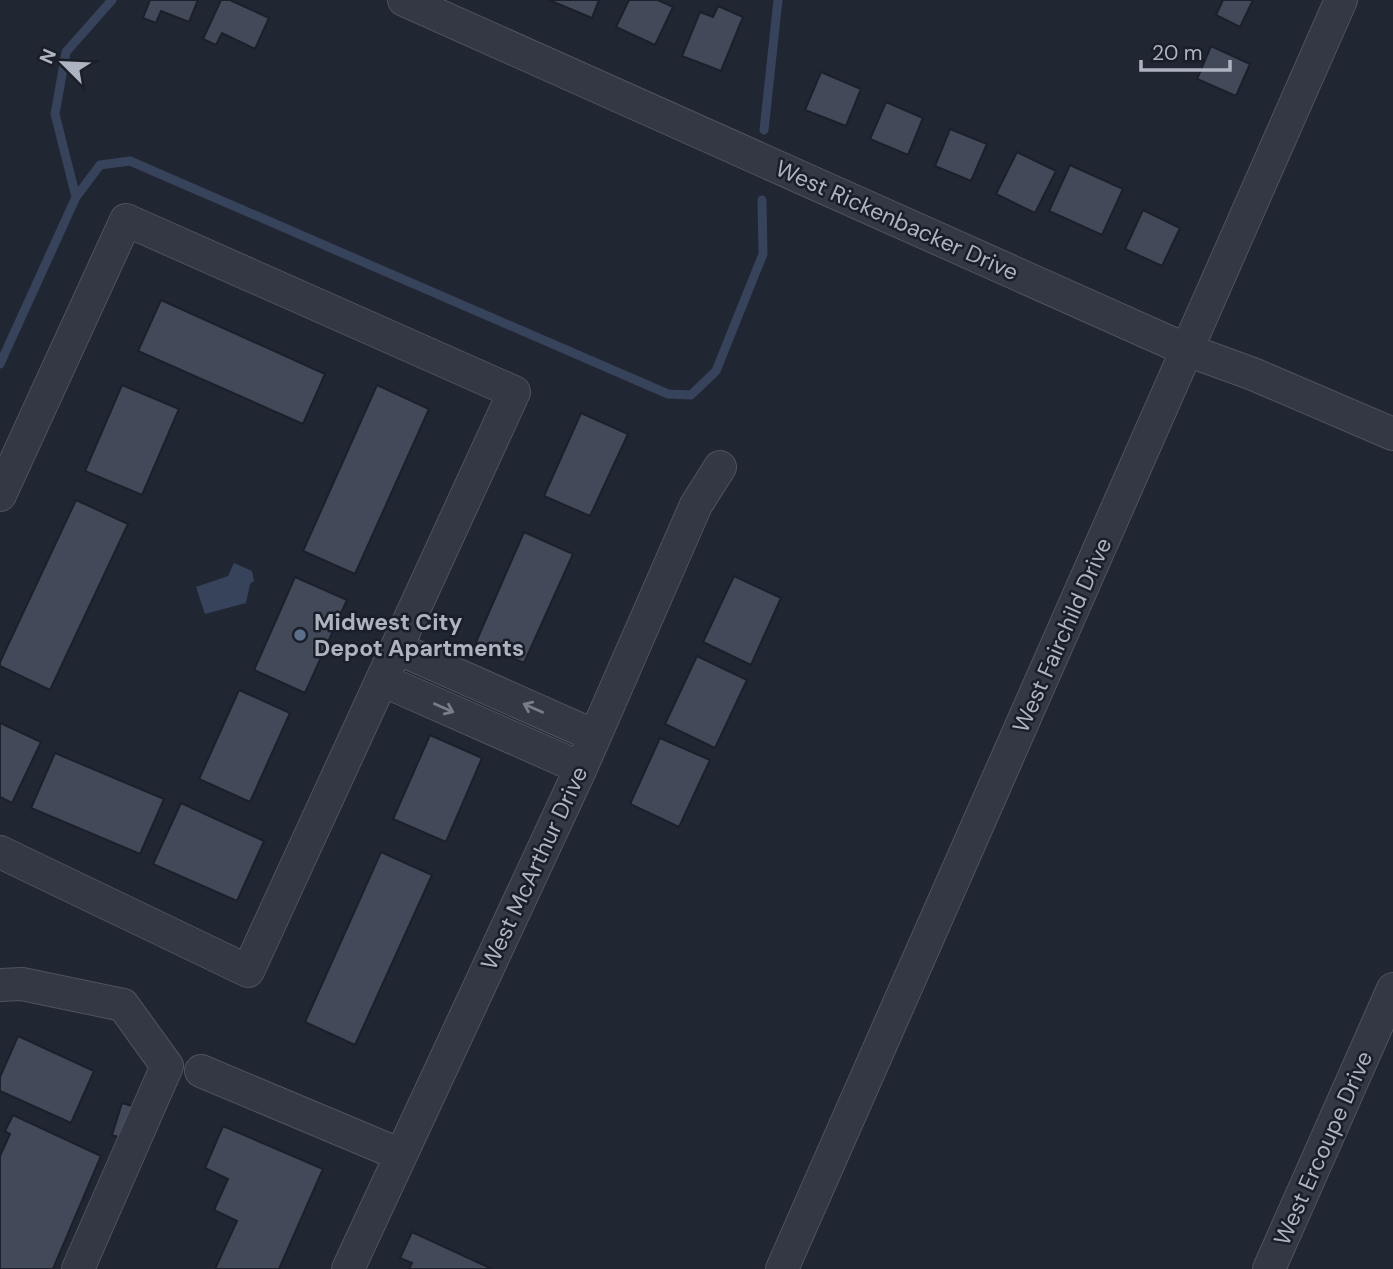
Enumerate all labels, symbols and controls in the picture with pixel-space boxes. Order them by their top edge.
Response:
north arrow [28,28,98,98]
scale bar [1141,28,1230,72]
text: 20 m [1152,39,1203,67]
text: N [34,45,62,68]
street label: West Rickenbacker Drive [771,153,1023,287]
street label: West Fairchild Drive [1006,533,1118,737]
place label: Midwest City Depot Apartments [314,607,524,663]
marker: Midwest City Depot Apartments [292,627,308,643]
one-way arrow [523,701,544,714]
one-way arrow [433,702,454,715]
street label: West McArthur Drive [474,761,594,975]
street label: West Ercoupe Drive [1267,1046,1379,1250]

